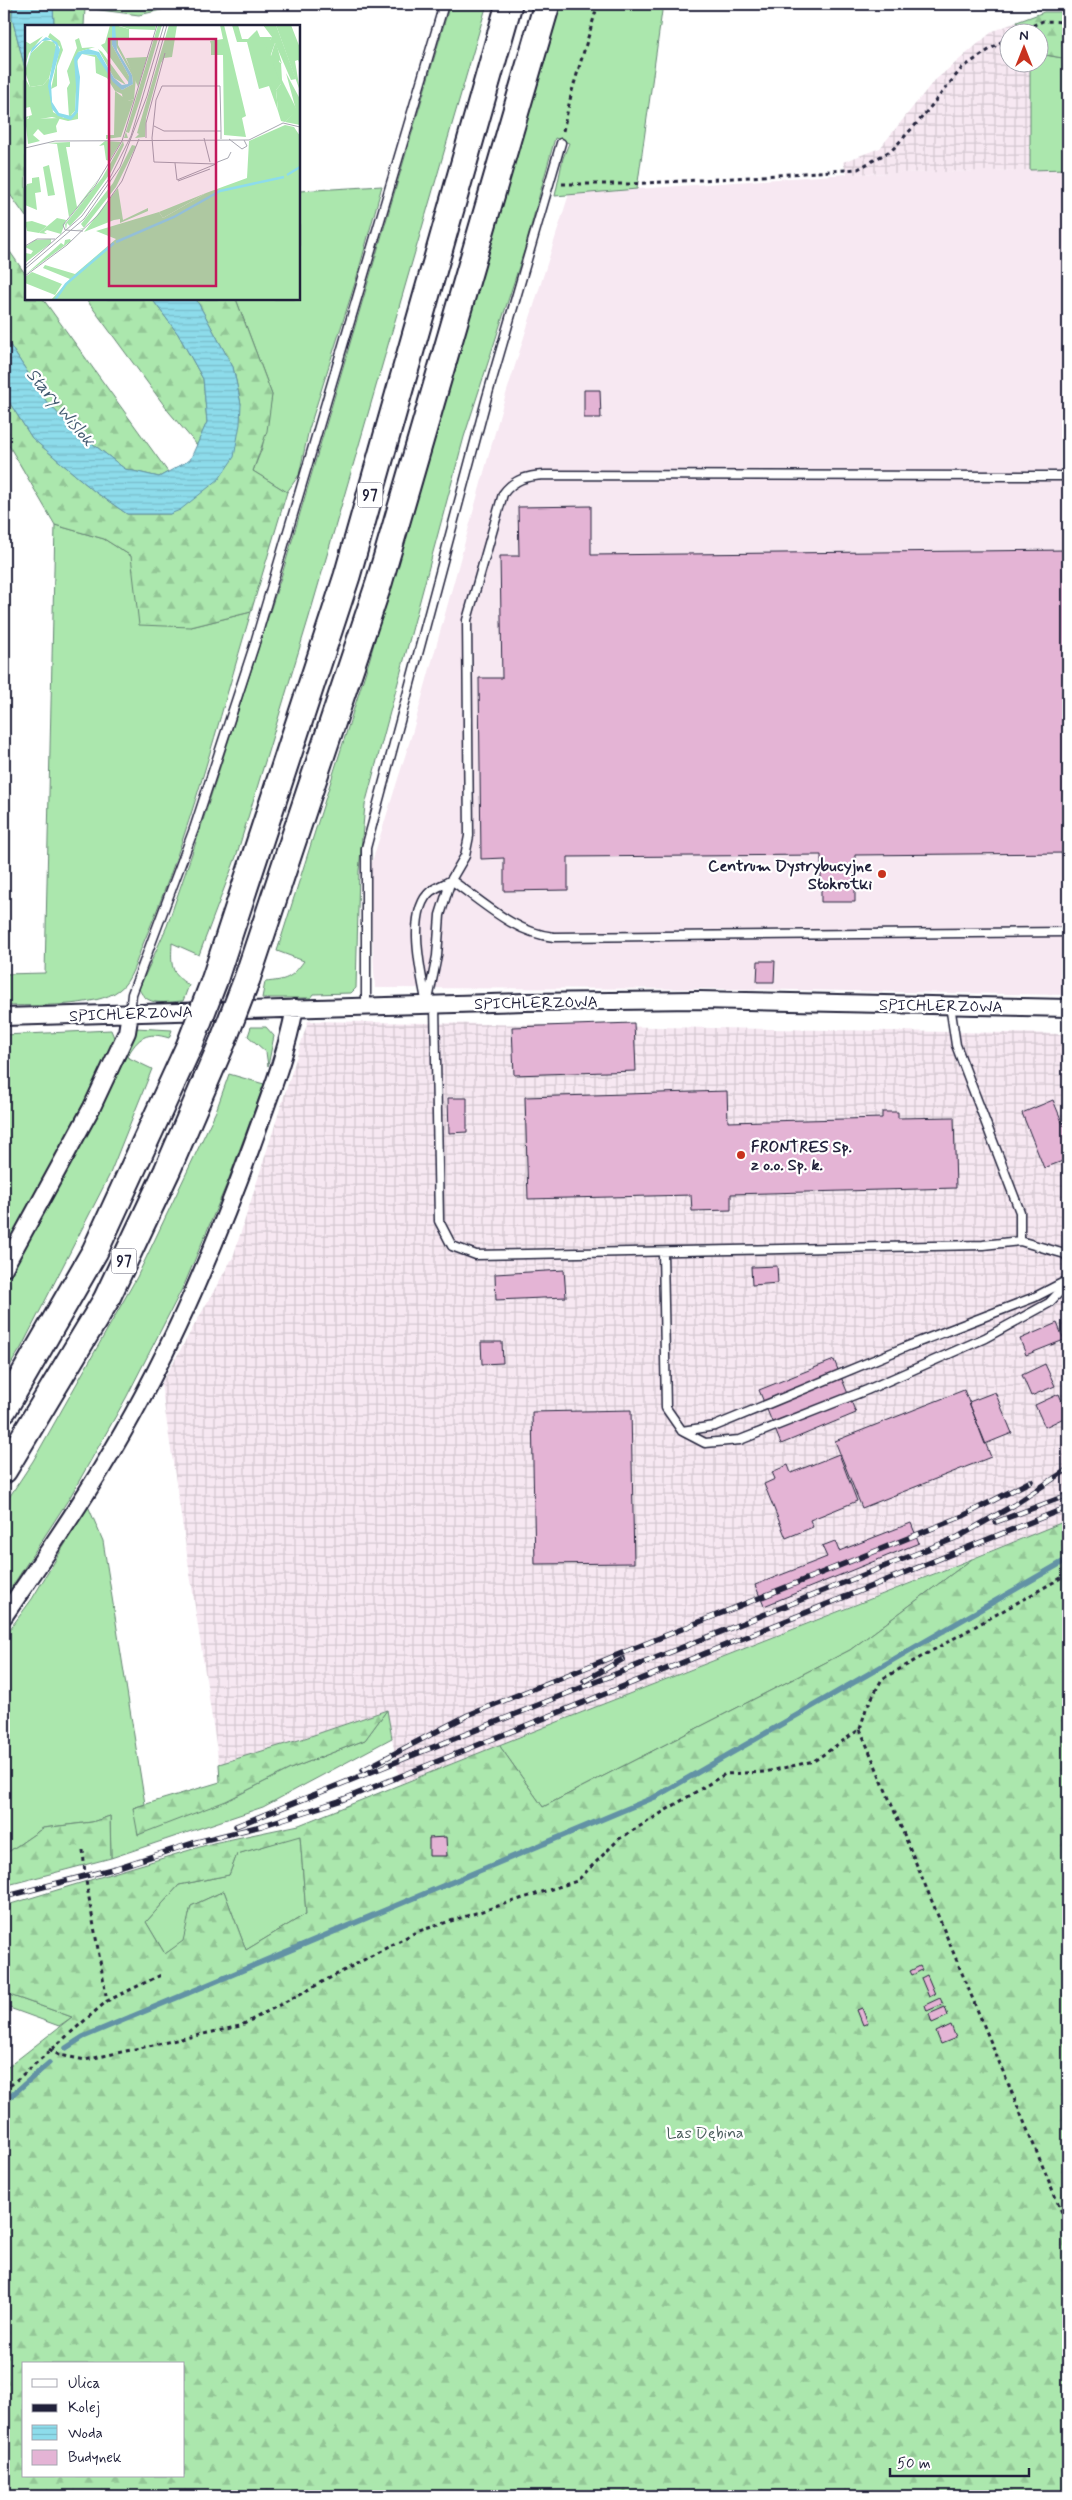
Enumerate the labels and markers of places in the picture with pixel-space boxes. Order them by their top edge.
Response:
place label: Centrum Dystrybucyjne Stokrotki [708,856,872,895]
marker: Centrum Dystrybucyjne Stokrotki [876,868,888,880]
place label: FRONTRES Sp. z o.o. Sp. k. [751,1137,852,1176]
marker: FRONTRES Sp. z o.o. Sp. k. [735,1149,747,1161]

